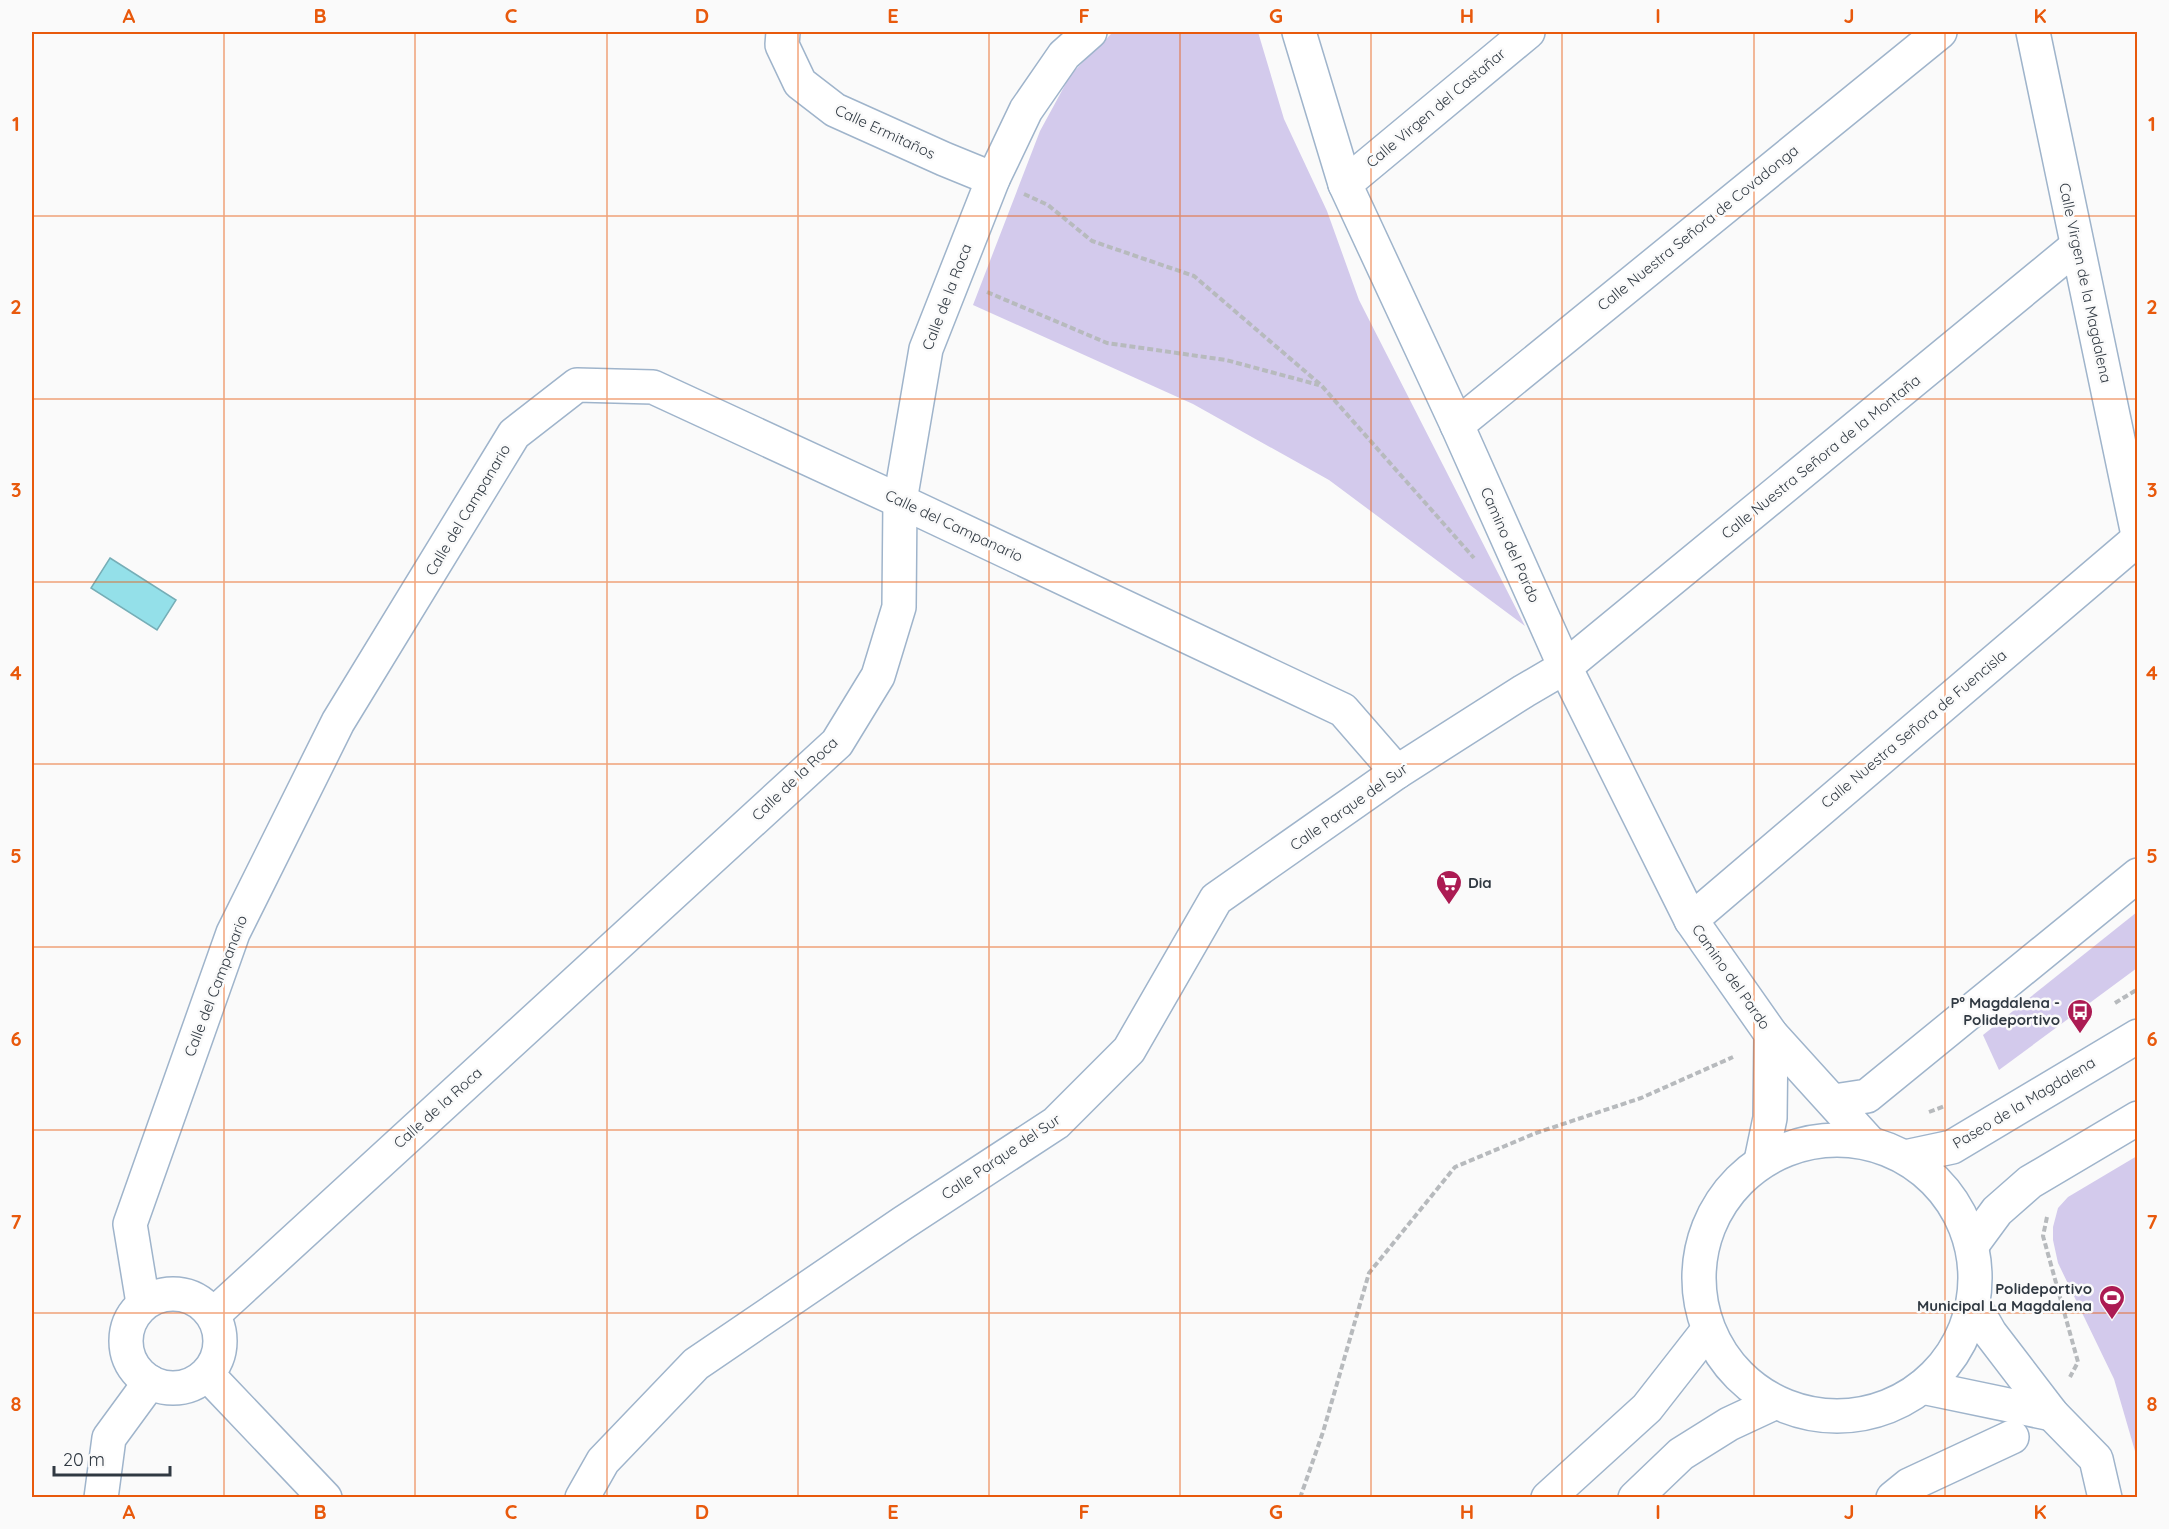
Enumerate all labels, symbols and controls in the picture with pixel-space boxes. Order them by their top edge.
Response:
text: A [123,3,136,28]
text: B [313,3,327,28]
text: C [505,3,518,28]
text: D [695,3,709,28]
text: E [887,3,899,28]
text: F [1078,3,1090,28]
text: G [1269,3,1283,28]
text: H [1460,3,1474,28]
text: I [1655,3,1661,28]
text: J [1843,3,1855,28]
text: K [2033,3,2047,28]
street label: Calle Virgen del Castañar [1362,44,1509,171]
street label: Calle Ermitaños [832,100,938,163]
text: 1 [12,111,20,136]
text: 1 [2148,111,2156,136]
street label: Calle Nuestra Señora de Covadonga [1593,141,1802,315]
street label: Calle Virgen de la Magdalena [2055,181,2116,385]
street label: Calle de la Roca [918,241,976,353]
text: 2 [10,294,22,319]
text: 2 [2146,294,2158,319]
street label: Calle Nuestra Señora de la Montaña [1717,370,1924,543]
street label: Calle del Campanario [421,441,514,579]
text: 3 [11,477,21,502]
text: 3 [2147,477,2157,502]
street label: Camino del Pardo [1477,484,1544,605]
street label: Calle del Campanario [882,485,1026,566]
street label: Calle Nuestra Señora de Fuencisla [1817,645,2010,812]
text: 4 [10,660,22,685]
text: 4 [2146,660,2158,685]
street label: Calle de la Roca [748,733,842,825]
street label: Calle Parque del Sur [1286,759,1412,854]
text: 5 [10,843,22,868]
text: 5 [2146,843,2158,868]
supermarket icon: Dia [1434,868,1464,906]
place label: Dia [1468,873,1492,892]
street label: Calle del Campanario [180,912,251,1059]
street label: Camino del Pardo [1688,920,1775,1033]
place label: Pº Magdalena - Polideportivo [1950,993,2060,1029]
bus stop icon: Pº Magdalena - Polideportivo [2065,997,2095,1035]
text: 6 [10,1026,22,1051]
text: 6 [2146,1026,2158,1051]
street label: Paseo de la Magdalena [1949,1052,2099,1153]
street label: Calle de la Roca [390,1063,486,1152]
street label: Calle Parque del Sur [938,1110,1064,1204]
text: 7 [11,1209,22,1234]
text: 7 [2147,1209,2158,1234]
place label: Polideportivo Municipal La Magdalena [1917,1279,2092,1315]
sports icon: Polideportivo Municipal La Magdalena [2097,1283,2127,1321]
text: 8 [11,1391,22,1416]
text: 8 [2147,1391,2158,1416]
scale bar [54,1439,170,1477]
text: 20 m [63,1448,105,1471]
text: A [123,1499,136,1524]
text: B [313,1499,327,1524]
text: C [505,1499,518,1524]
text: D [695,1499,709,1524]
text: E [887,1499,899,1524]
text: F [1078,1499,1090,1524]
text: G [1269,1499,1283,1524]
text: H [1460,1499,1474,1524]
text: I [1655,1499,1661,1524]
text: J [1843,1499,1855,1524]
text: K [2033,1499,2047,1524]

